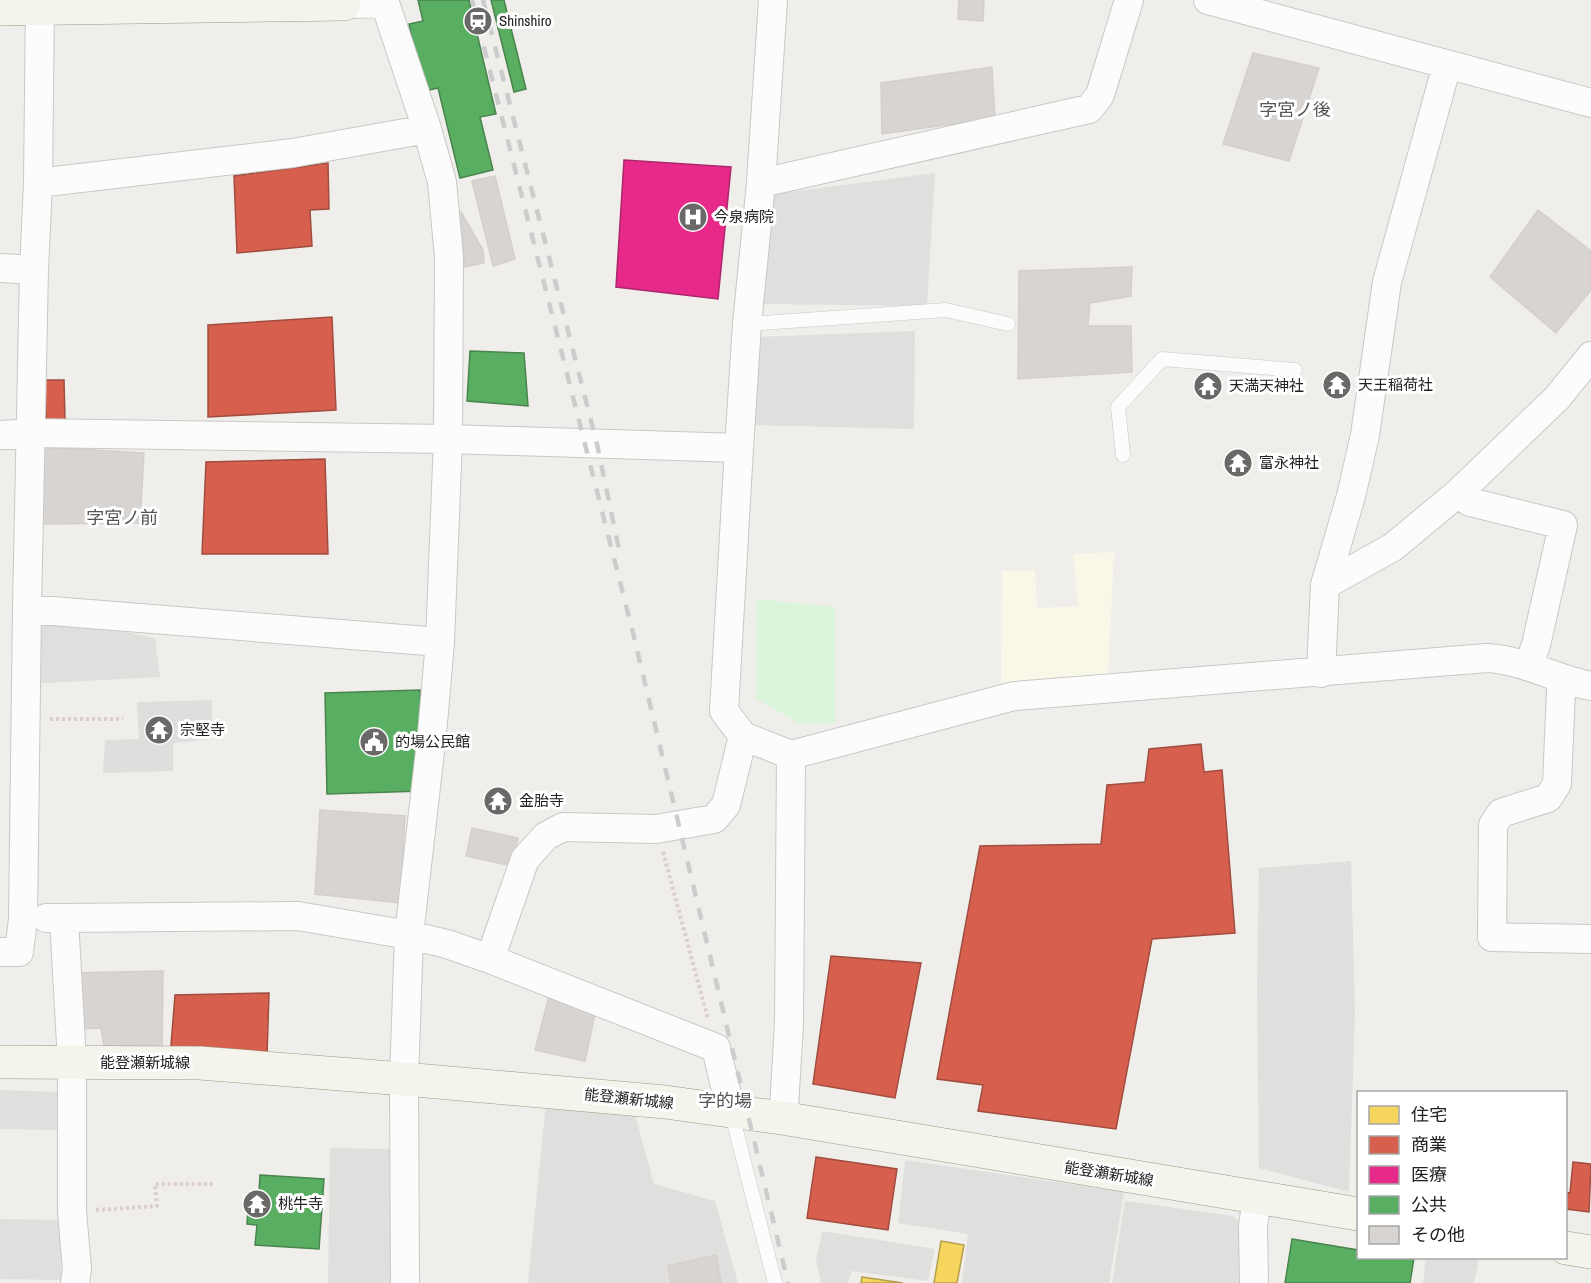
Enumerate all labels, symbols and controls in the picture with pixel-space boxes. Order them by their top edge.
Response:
station icon: Shinshiro [462,5,494,37]
place label: Shinshiro [499,10,552,31]
district label: 字宮ノ後 [1259,97,1331,122]
hospital icon: 今泉病院 [677,201,709,233]
place label: 今泉病院 [714,206,774,227]
temple icon: 天王稲荷社 [1321,369,1353,401]
temple icon: 天満天神社 [1192,370,1224,402]
place label: 天王稲荷社 [1358,374,1433,395]
place label: 天満天神社 [1229,375,1304,396]
temple icon: 富永神社 [1222,447,1254,479]
place label: 富永神社 [1259,452,1319,473]
district label: 字宮ノ前 [86,505,158,530]
temple icon: 宗堅寺 [143,714,175,746]
place label: 宗堅寺 [180,719,225,740]
public building icon: 的場公民館 [358,726,390,758]
place label: 的場公民館 [395,731,470,752]
temple icon: 金胎寺 [482,785,514,817]
place label: 金胎寺 [519,790,564,811]
street label: 能登瀬新城線 [100,1052,190,1073]
street label: 能登瀬新城線 [583,1083,675,1114]
district label: 字的場 [698,1088,752,1113]
legend [1357,1091,1567,1259]
text: 住宅 [1411,1102,1447,1127]
text: 商業 [1411,1132,1447,1157]
street label: 能登瀬新城線 [1063,1156,1155,1191]
text: 医療 [1411,1162,1447,1187]
temple icon: 桃牛寺 [241,1188,273,1220]
text: 公共 [1411,1192,1447,1217]
place label: 桃牛寺 [278,1193,323,1214]
text: その他 [1411,1222,1465,1247]

